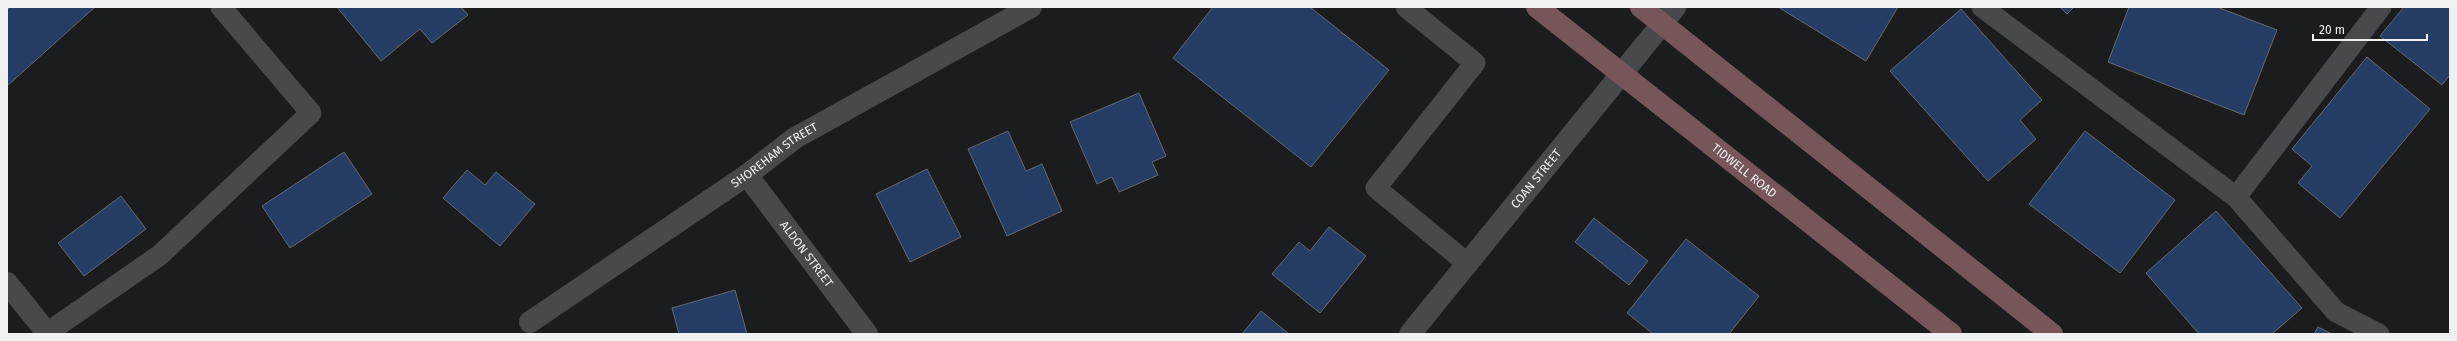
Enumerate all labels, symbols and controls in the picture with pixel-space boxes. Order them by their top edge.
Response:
scale bar [2313,16,2427,42]
text: 20 m [2319,23,2345,37]
street label: SHOREHAM STREET [728,119,821,191]
street label: TIDWELL ROAD [1709,141,1780,201]
street label: COAN STREET [1508,146,1565,211]
street label: ALDON STREET [777,218,837,290]

